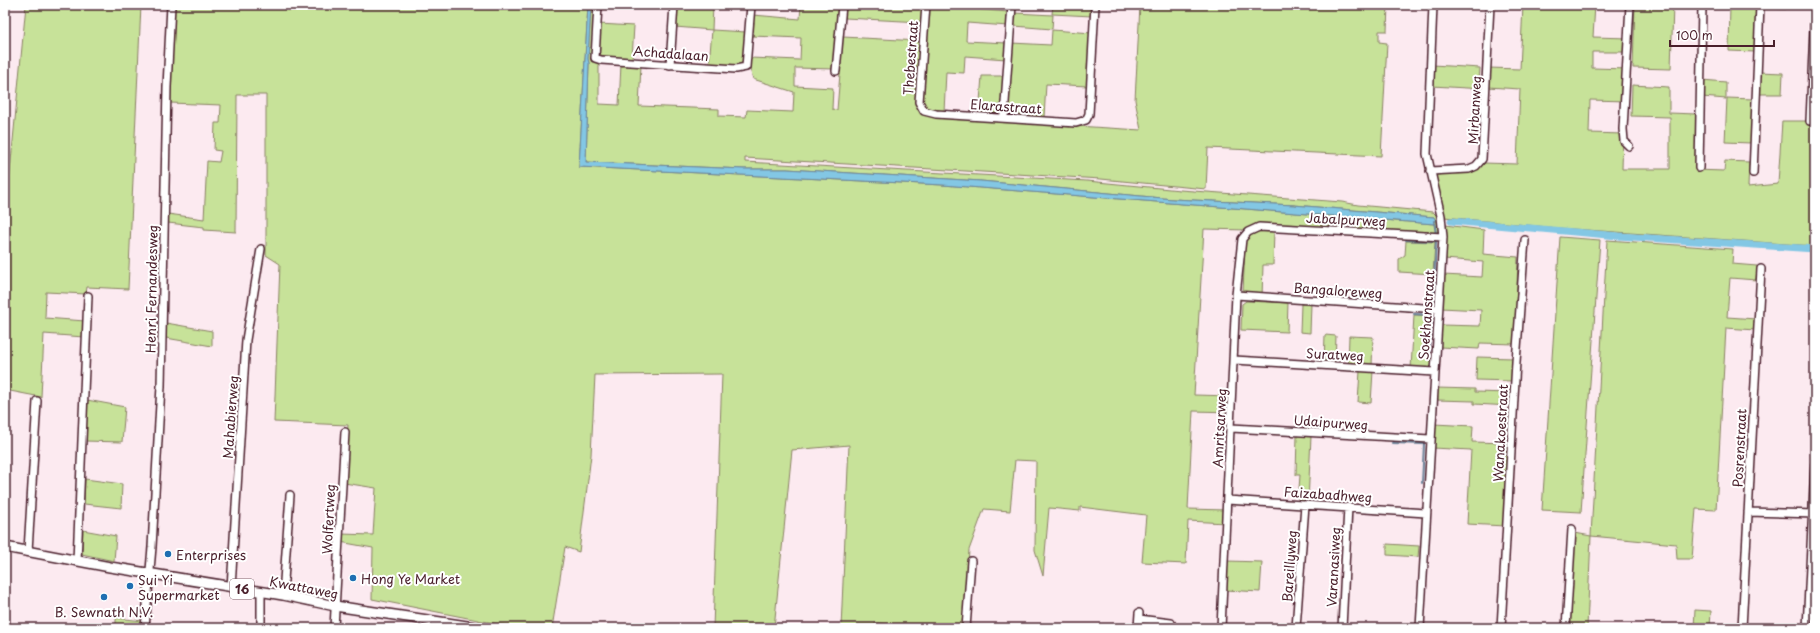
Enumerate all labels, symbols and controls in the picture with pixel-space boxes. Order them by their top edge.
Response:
street label: Thebestraat [898,20,922,96]
scale bar [1670,22,1774,48]
text: 100 m [1676,26,1713,44]
street label: Achadalaan [633,41,709,65]
street label: Mirbanweg [1463,75,1485,145]
street label: Elarastraat [970,94,1042,118]
street label: Jabalpurweg [1306,207,1386,231]
street label: Henri Fernandesweg [140,225,162,353]
street label: Soekhanstraat [1413,269,1439,361]
street label: Bangaloreweg [1293,277,1383,303]
street label: Suratweg [1306,343,1364,365]
street label: Mahabierweg [218,375,242,459]
street label: Wanakoestraat [1488,384,1512,482]
street label: Amritsarweg [1207,388,1231,468]
street label: Posrenstraat [1727,408,1751,488]
street label: Udaipurweg [1293,410,1369,434]
street label: Faizabadhweg [1283,481,1373,507]
street label: Wolfertweg [317,483,339,555]
street label: Varanasiweg [1321,526,1345,608]
street label: Bareillyweg [1277,529,1301,603]
place label: Enterprises [176,545,246,564]
marker: Enterprises [163,549,173,559]
place label: Hong Ye Market [361,569,460,588]
place label: Sui Yi Supermarket [138,570,220,604]
street label: Kwattaweg [268,571,340,603]
marker: Hong Ye Market [348,573,358,583]
road number: 16 [230,579,254,599]
marker: Sui Yi Supermarket [125,581,135,591]
marker: B. Sewnath N.V. [99,592,109,602]
place label: B. Sewnath N.V. [55,602,153,621]

